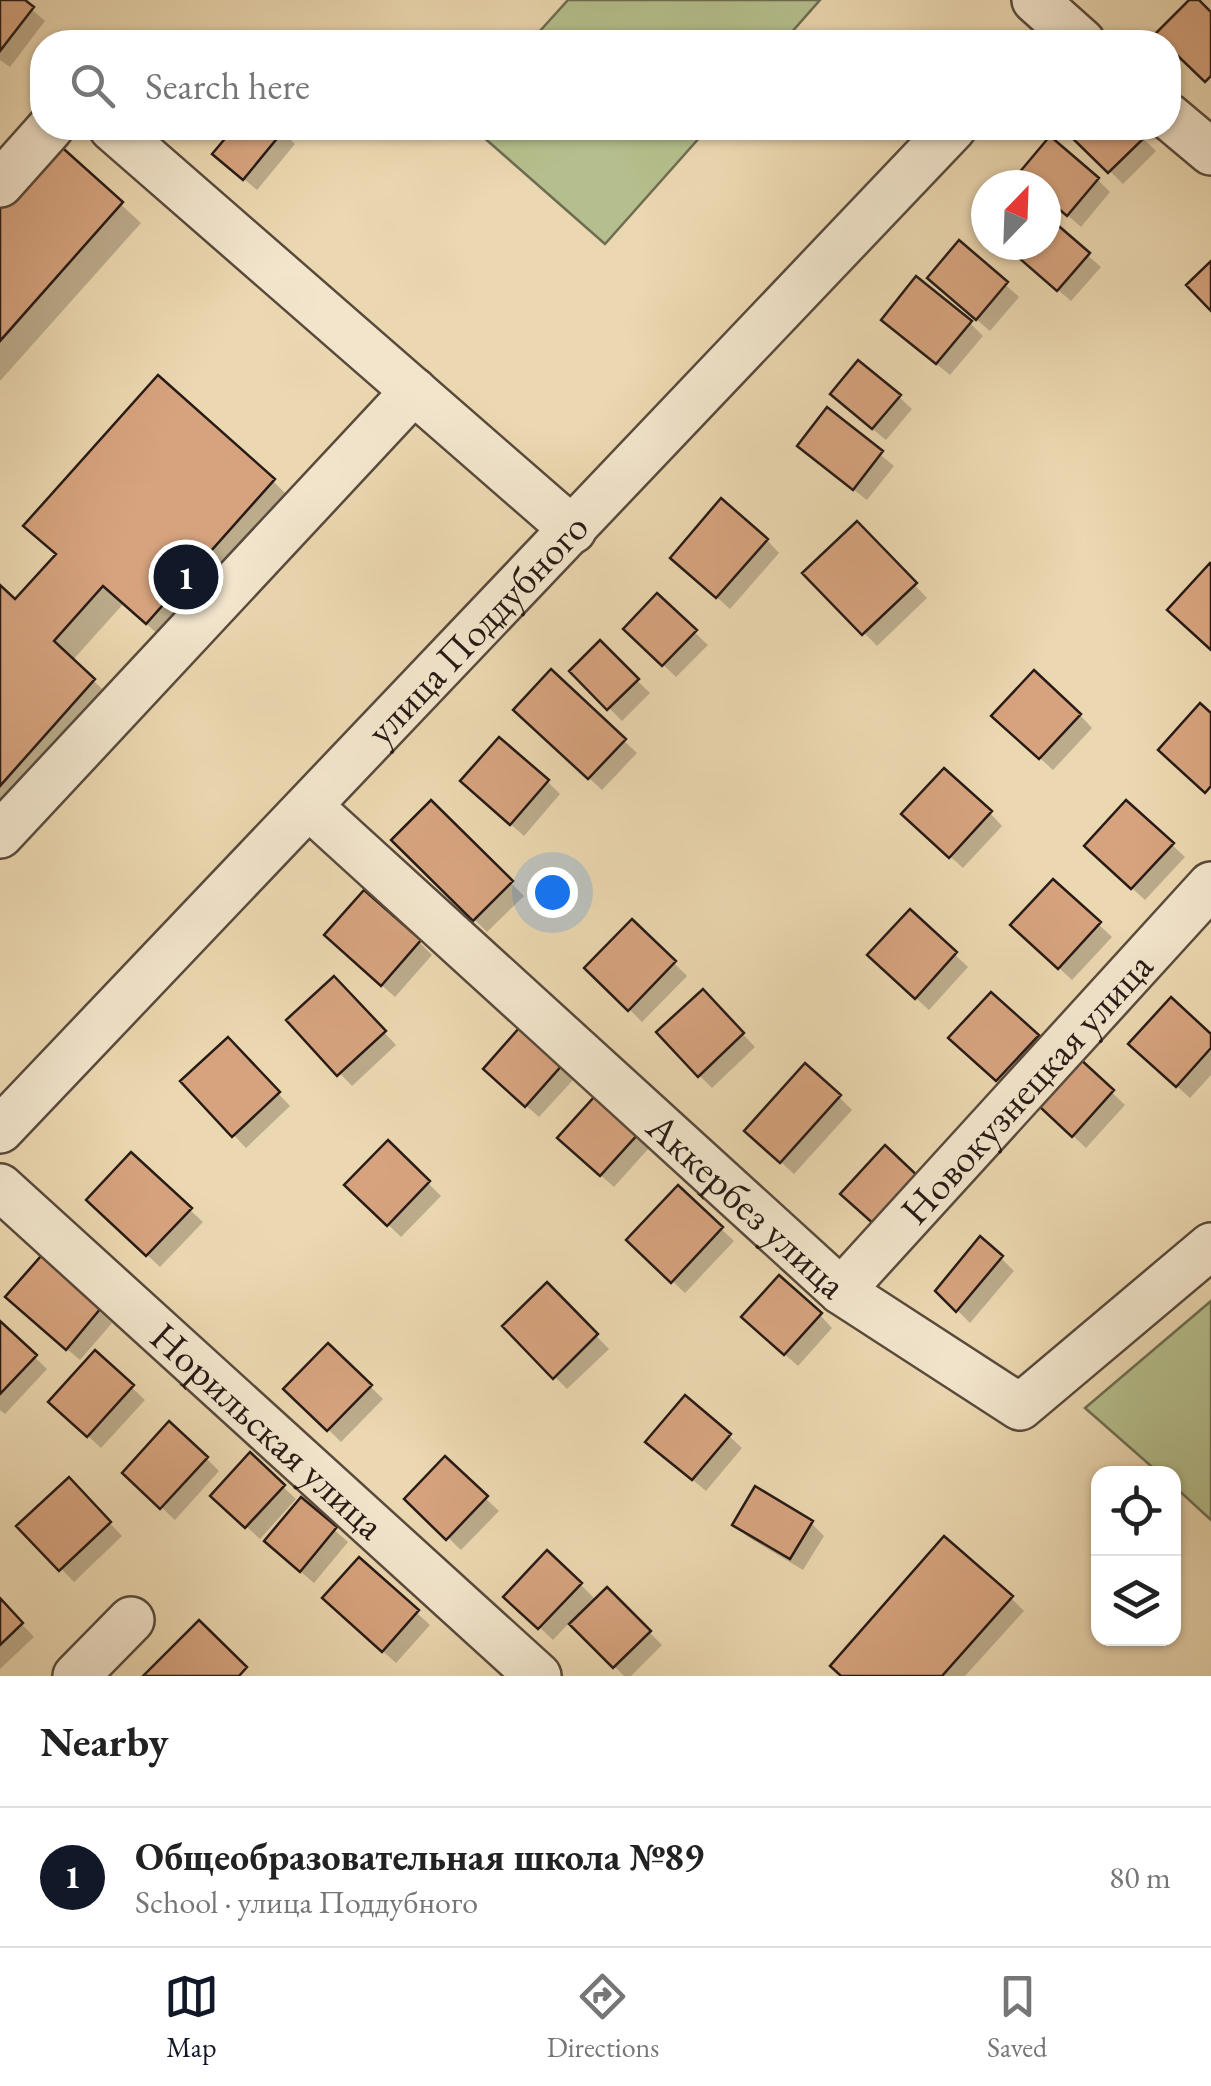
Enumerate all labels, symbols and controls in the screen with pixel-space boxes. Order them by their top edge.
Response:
search box [30,30,1181,140]
icon: search [65,58,120,113]
text: Search here [145,61,310,110]
north arrow [971,170,1061,260]
street label: улица Поддубного [354,502,599,756]
pin: 1 [154,540,218,614]
your location [527,867,578,918]
street label: Новокузнецкая улица [889,940,1164,1235]
street label: Аккербез улица [635,1100,858,1310]
street label: Норильская улица [140,1311,396,1550]
map controls [1091,1466,1181,1646]
button: locate [1091,1466,1181,1556]
button: layers [1091,1556,1181,1646]
text: Nearby [40,1714,169,1769]
text: Общеобразовательная школа №89 [135,1832,704,1881]
text: 1 [64,1856,81,1898]
text: 80 m [1109,1856,1171,1898]
text: School · улица Поддубного [135,1881,478,1923]
tab: Map [164,1969,219,2065]
tab: Directions [547,1969,659,2065]
tab: Saved [987,1969,1047,2065]

